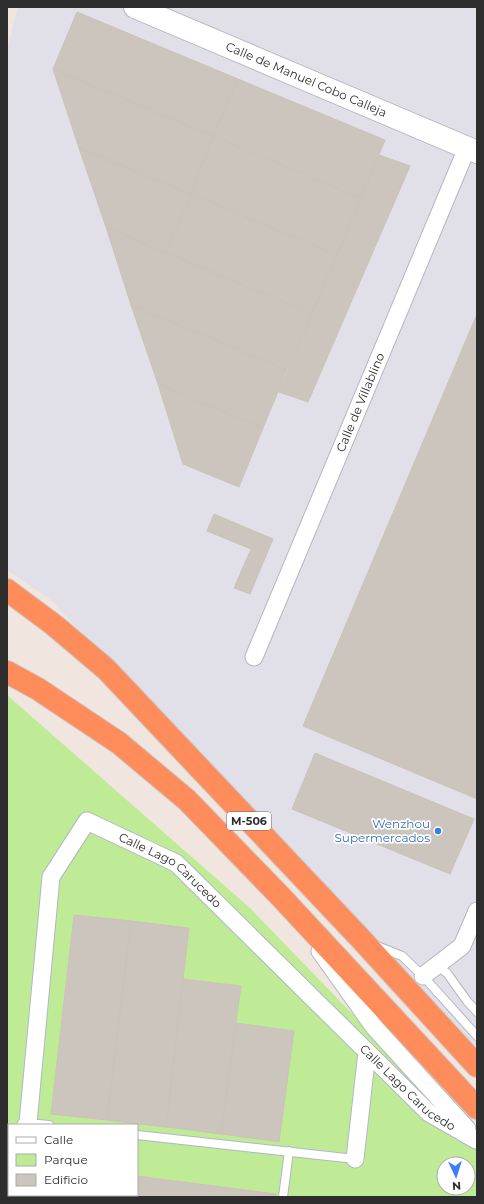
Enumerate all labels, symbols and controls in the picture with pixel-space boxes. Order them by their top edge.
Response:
street label: Calle de Manuel Cobo Calleja [224,38,389,120]
street label: Calle de Villablino [333,350,387,454]
road number: M-506 [227,812,271,830]
place label: Wenzhou Supermercados [334,816,430,845]
marker: Wenzhou Supermercados [433,826,443,836]
street label: Calle Lago Carucedo [116,829,225,911]
street label: Calle Lago Carucedo [357,1041,458,1134]
legend [8,1124,138,1196]
text: Calle [44,1132,73,1147]
text: Parque [44,1152,88,1167]
north arrow [436,1156,476,1196]
text: Edificio [44,1172,88,1187]
text: N [452,1179,462,1193]

